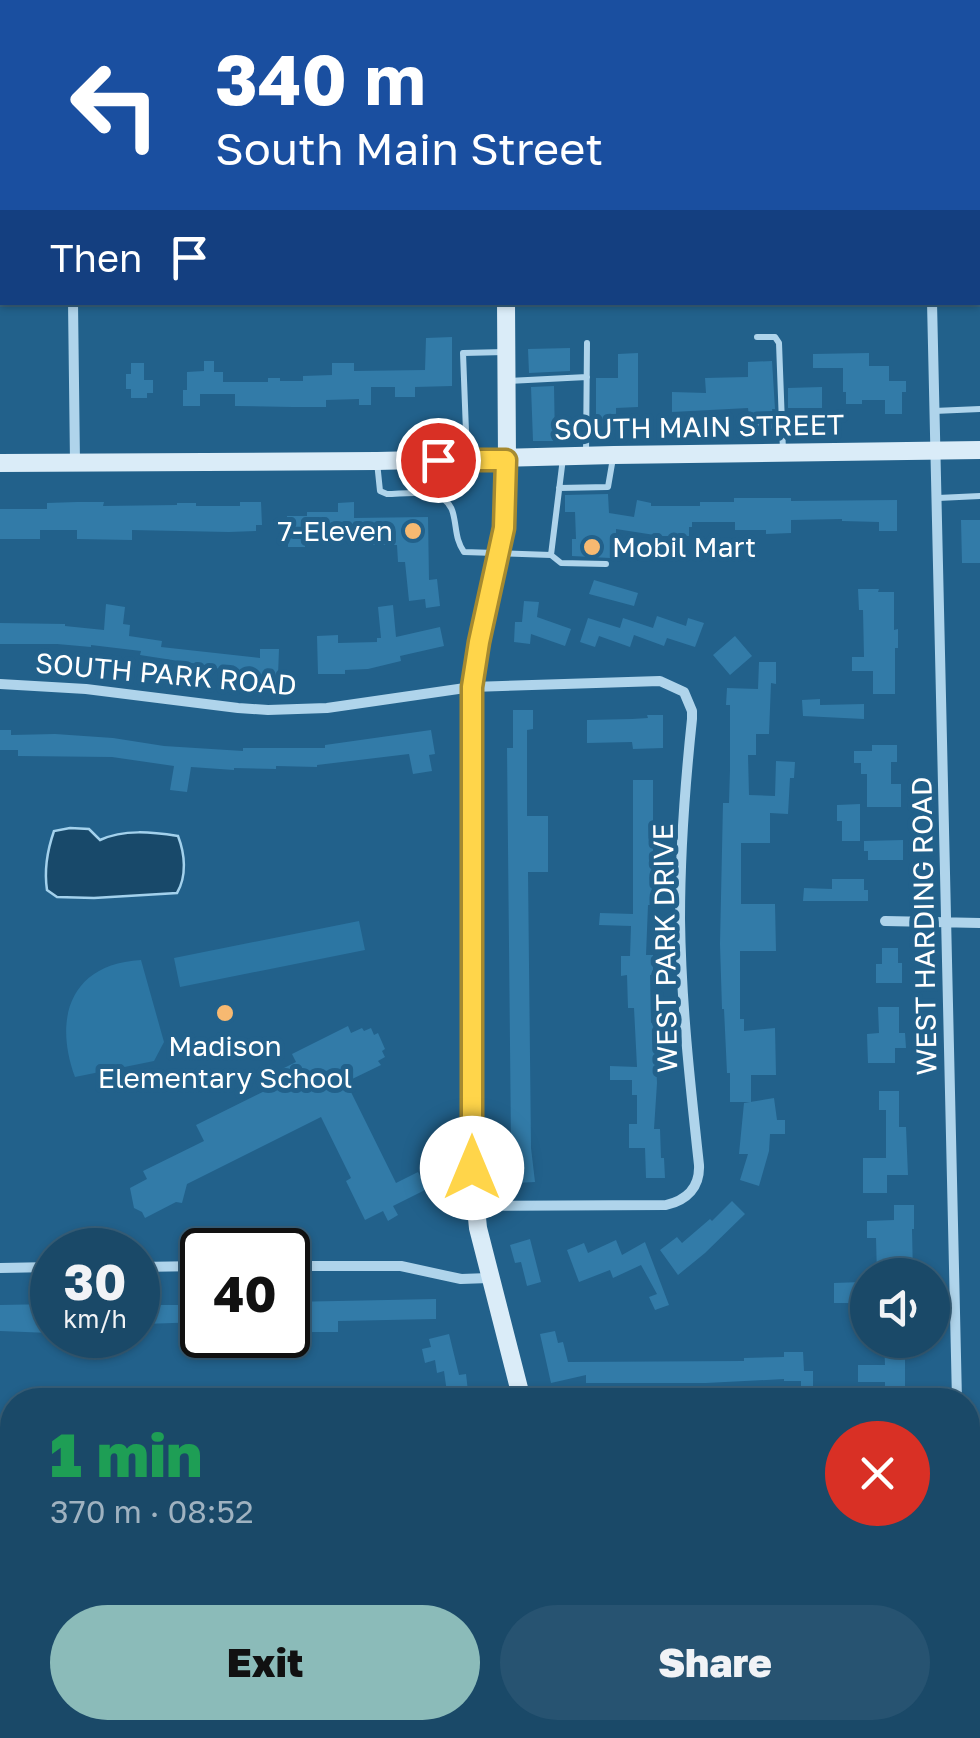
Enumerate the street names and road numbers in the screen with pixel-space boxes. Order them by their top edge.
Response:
street label: SOUTH MAIN STREET [553,407,844,446]
street label: SOUTH PARK ROAD [34,646,298,701]
street label: WEST HARDING ROAD [904,776,943,1076]
street label: WEST PARK DRIVE [646,823,683,1073]

